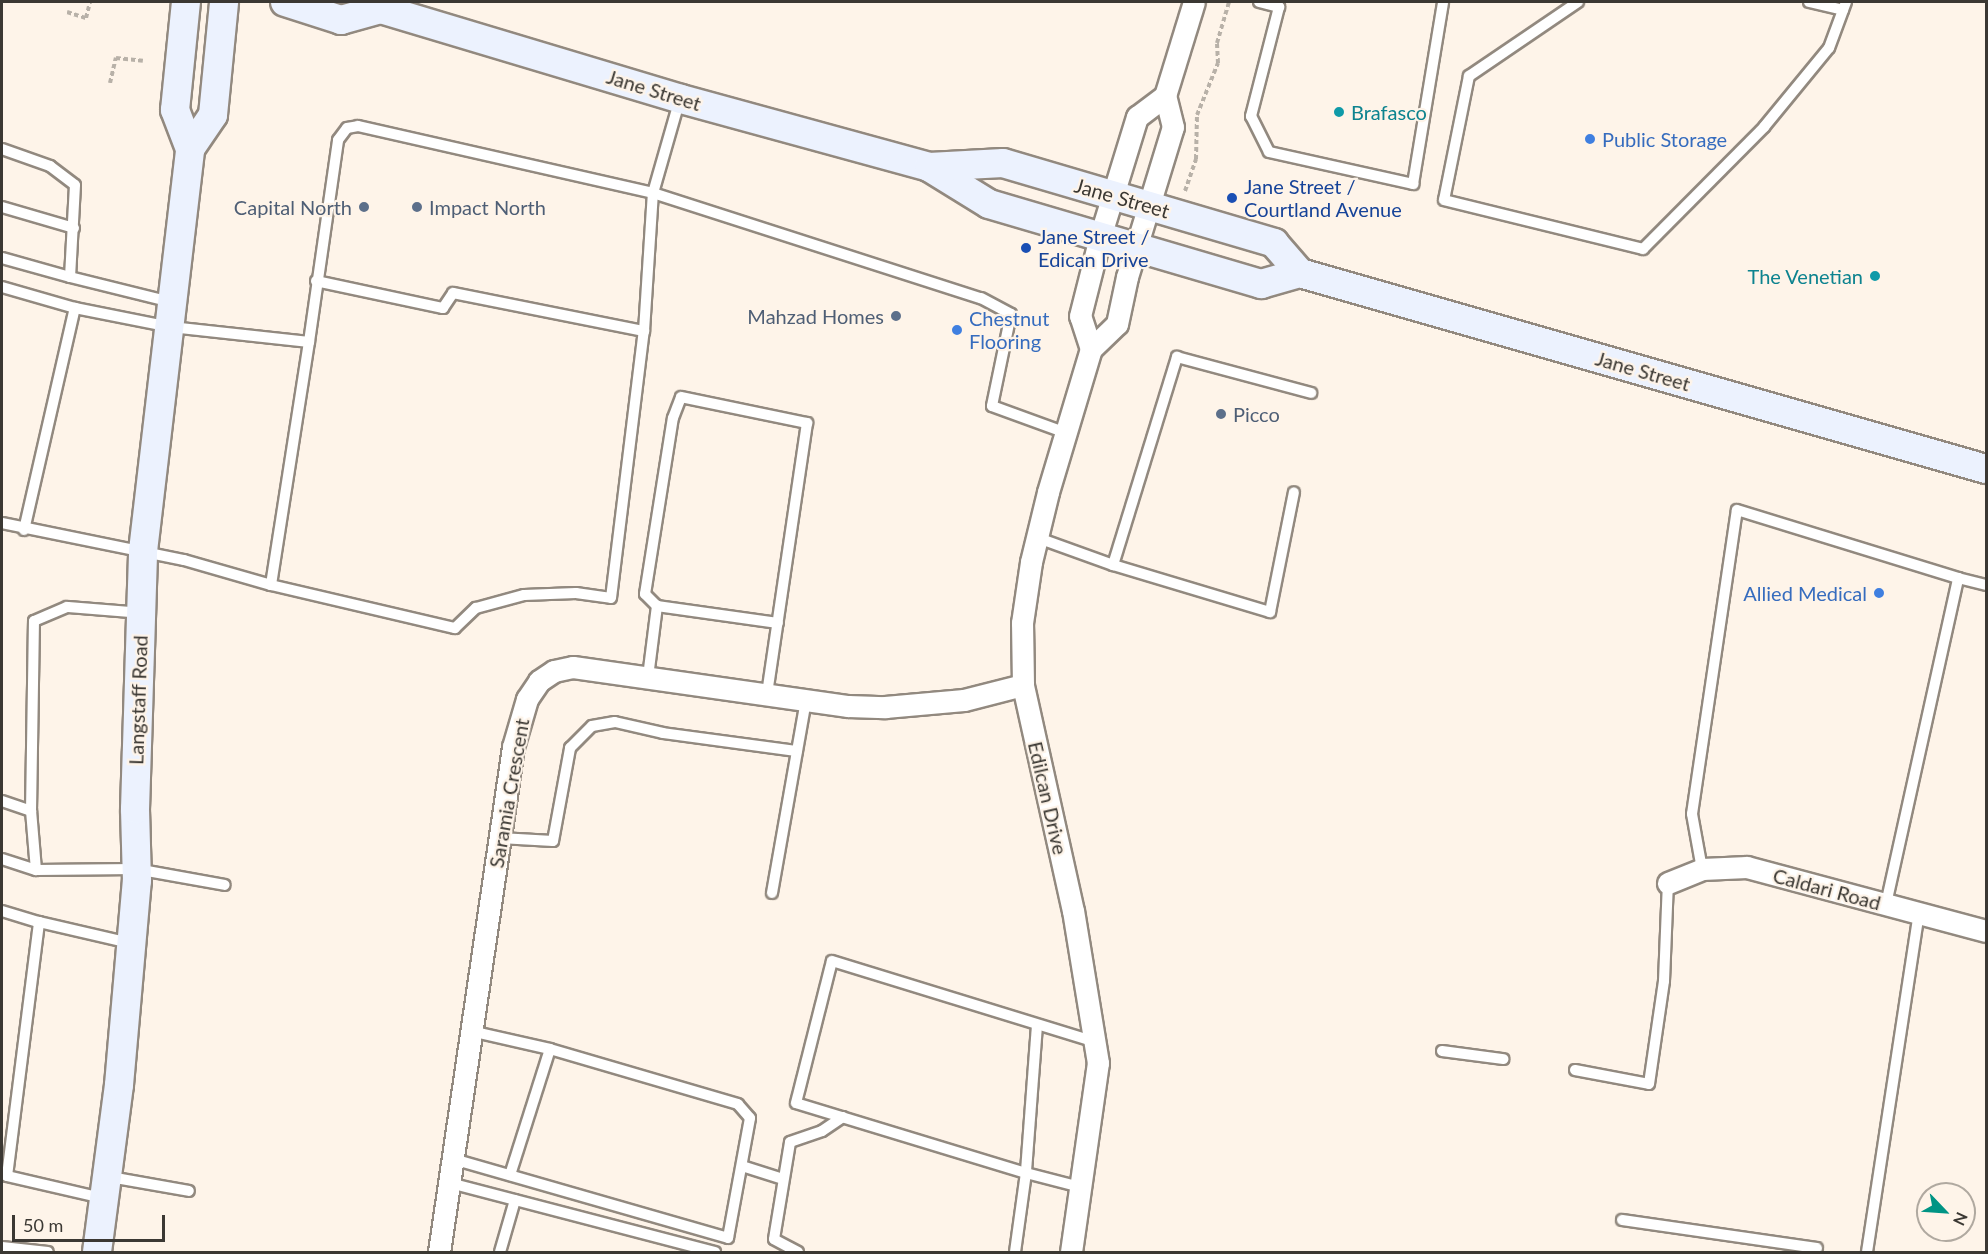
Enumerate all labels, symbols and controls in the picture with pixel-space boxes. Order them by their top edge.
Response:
street label: Jane Street [604,64,704,116]
place label: Brafasco [1351,100,1427,124]
marker: Brafasco [1332,105,1346,119]
place label: Public Storage [1602,127,1727,151]
marker: Public Storage [1583,132,1597,146]
street label: Jane Street [1072,173,1172,223]
place label: Jane Street / Courtland Avenue [1244,174,1402,221]
marker: Jane Street / Courtland Avenue [1225,191,1239,205]
place label: Capital North [234,195,352,219]
place label: Impact North [429,195,546,219]
marker: Capital North [357,200,371,214]
marker: Impact North [410,200,424,214]
place label: Jane Street / Edican Drive [1038,225,1150,272]
marker: Jane Street / Edican Drive [1019,241,1033,255]
place label: The Venetian [1747,264,1863,288]
marker: The Venetian [1868,269,1882,283]
place label: Mahzad Homes [747,304,884,328]
place label: Chestnut Flooring [969,306,1049,353]
marker: Mahzad Homes [889,309,903,323]
marker: Chestnut Flooring [950,323,964,337]
street label: Jane Street [1593,346,1693,396]
place label: Picco [1233,402,1280,426]
marker: Picco [1214,407,1228,421]
place label: Allied Medical [1743,581,1867,605]
marker: Allied Medical [1872,586,1886,600]
street label: Langstaff Road [124,635,152,765]
street label: Saramia Crescent [484,716,534,870]
street label: Edilcan Drive [1023,739,1073,857]
street label: Caldari Road [1770,863,1884,915]
north arrow [1916,1182,1976,1242]
scale bar [15,1203,168,1241]
text: N [1950,1209,1972,1229]
text: 50 m [23,1214,63,1236]

